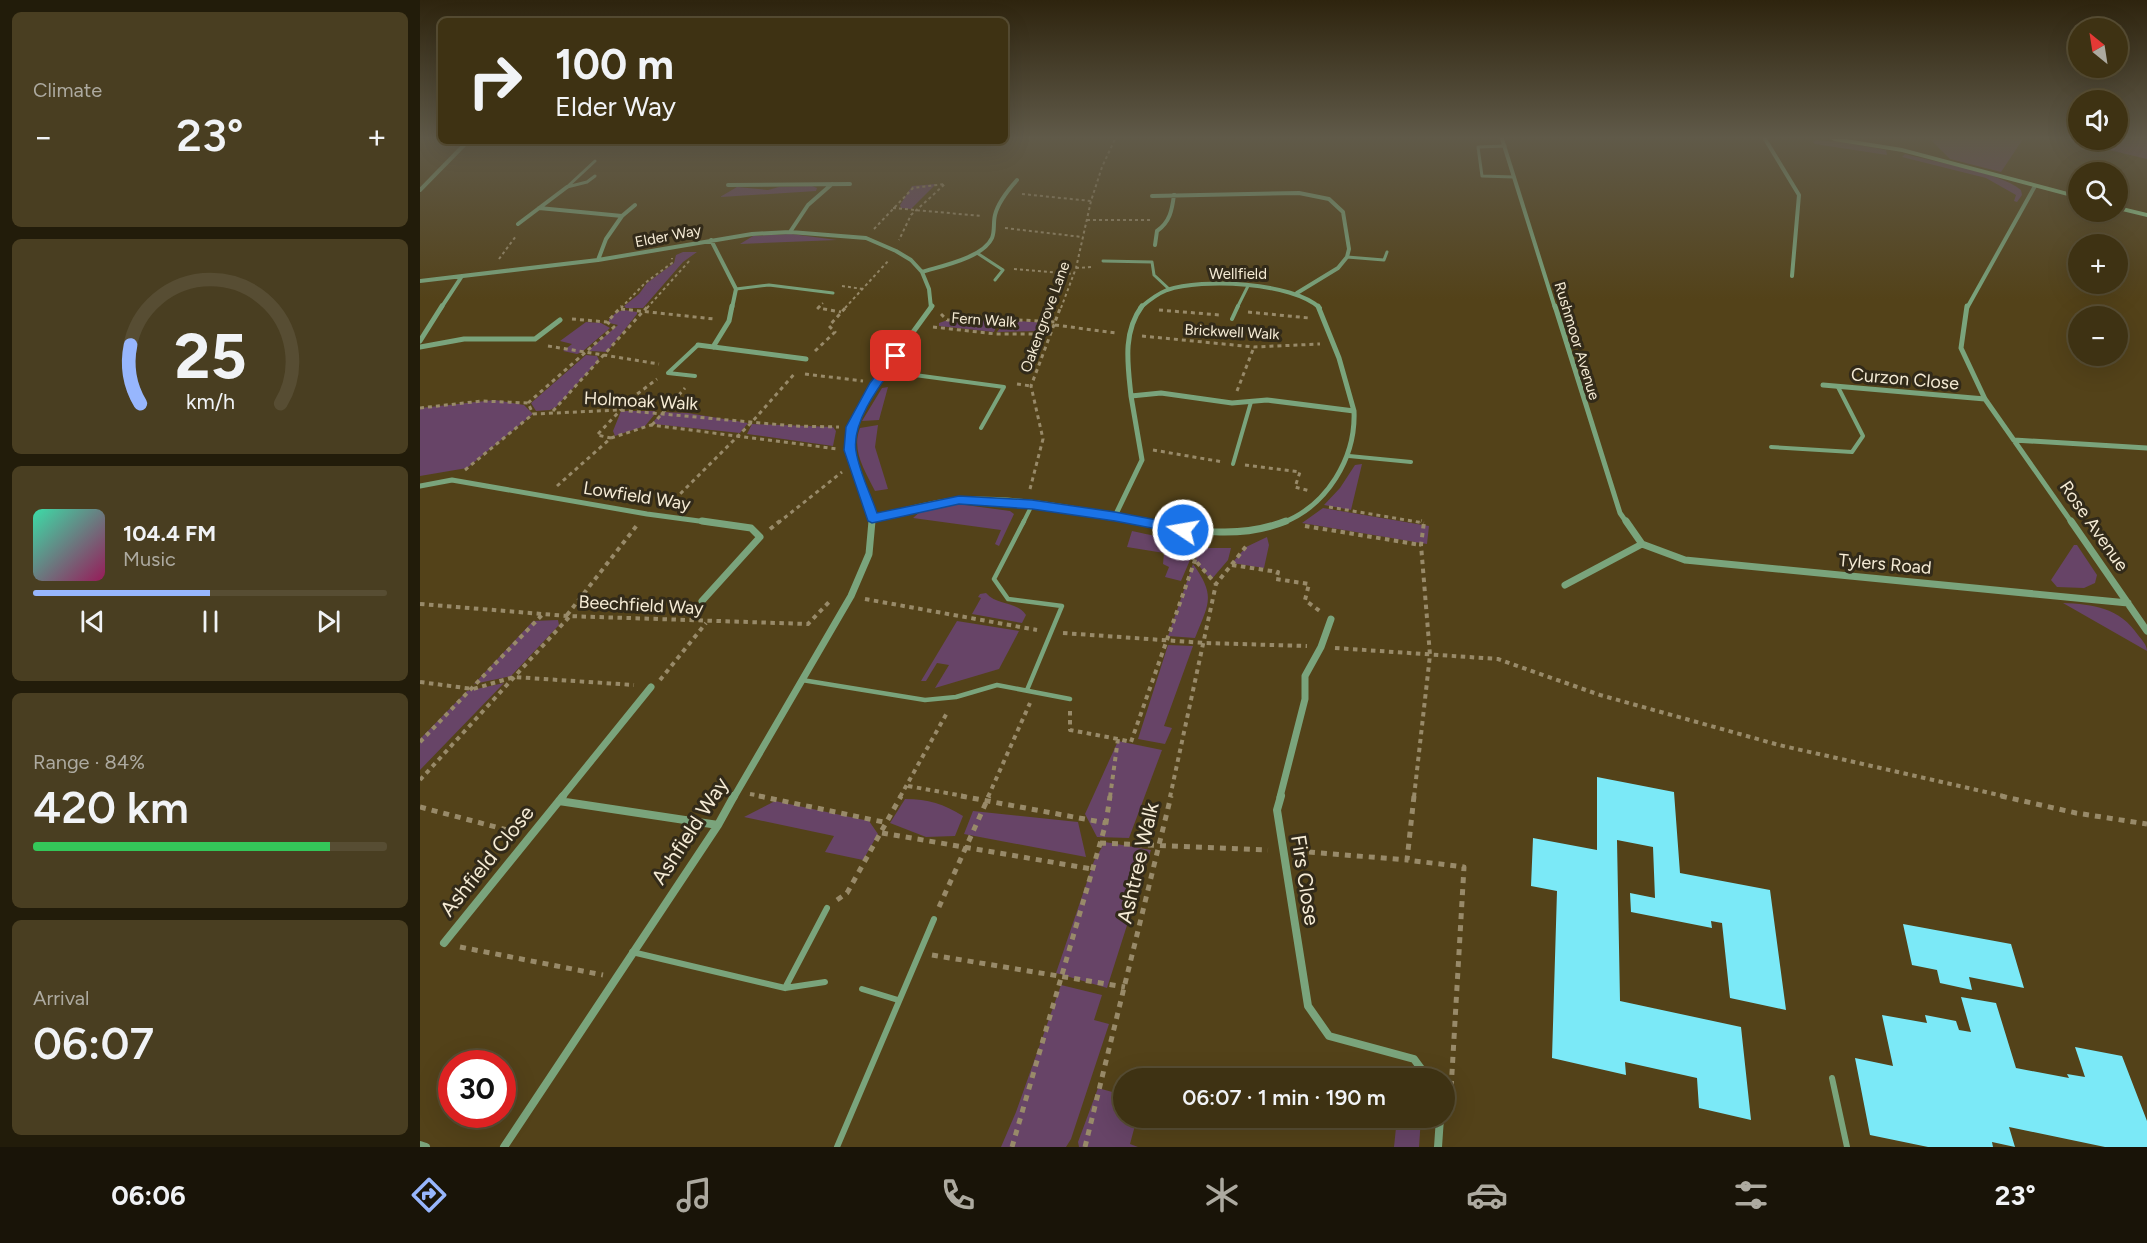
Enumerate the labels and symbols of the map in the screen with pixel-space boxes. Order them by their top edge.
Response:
north arrow [2068,18,2128,78]
street label: Elder Way [633,221,703,251]
street label: Oakengrove Lane [1017,259,1073,375]
street label: Wellfield [1209,265,1267,283]
street label: Rushmoor Avenue [1550,280,1604,402]
street label: Fern Walk [951,309,1018,331]
street label: Brickwell Walk [1184,321,1281,344]
pin [870,330,921,381]
street label: Curzon Close [1850,363,1960,395]
street label: Holmoak Walk [583,387,699,415]
street label: Lowfield Way [582,477,693,515]
street label: Rose Avenue [2055,477,2133,576]
position arrow [1151,498,1215,562]
street label: Tylers Road [1838,549,1932,579]
street label: Beechfield Way [578,591,705,619]
street label: Ashfield Way [646,772,734,889]
street label: Ashtree Walk [1111,799,1164,926]
street label: Ashfield Close [434,800,539,921]
street label: Firs Close [1286,833,1325,927]
speed limit sign: 30 [438,1050,516,1128]

